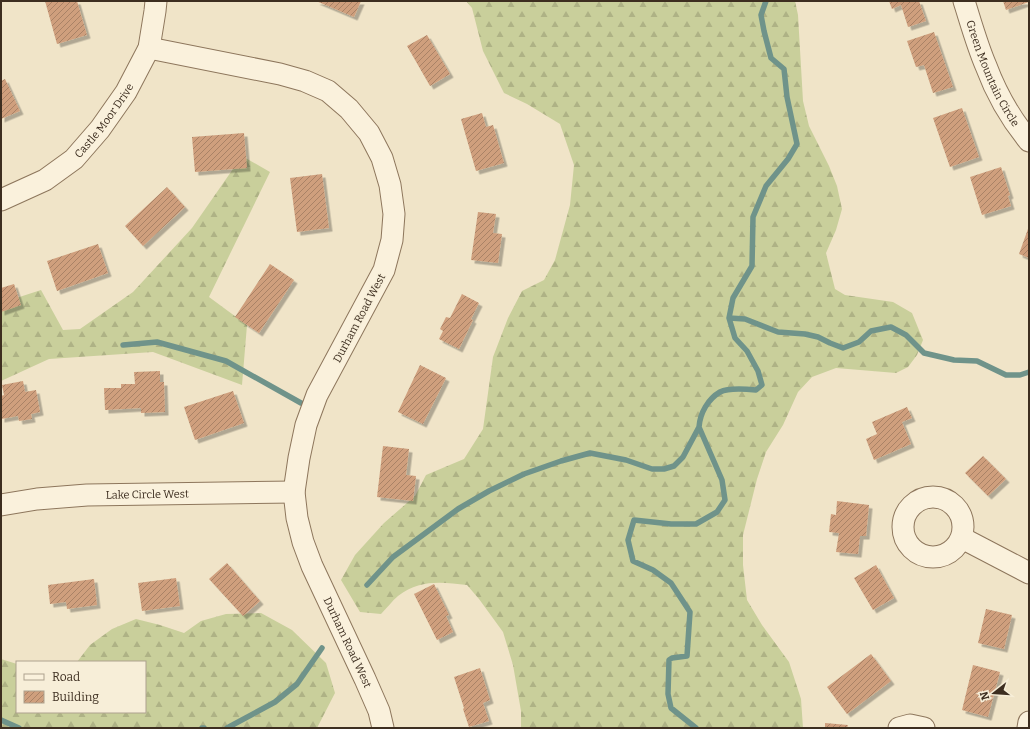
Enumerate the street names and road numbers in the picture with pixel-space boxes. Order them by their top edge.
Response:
street label: Green Mountain Circle [963,19,1022,129]
street label: Castle Moor Drive [72,81,136,161]
street label: Durham Road West [331,272,388,365]
street label: Lake Circle West [106,488,189,502]
street label: Durham Road West [321,595,374,690]

